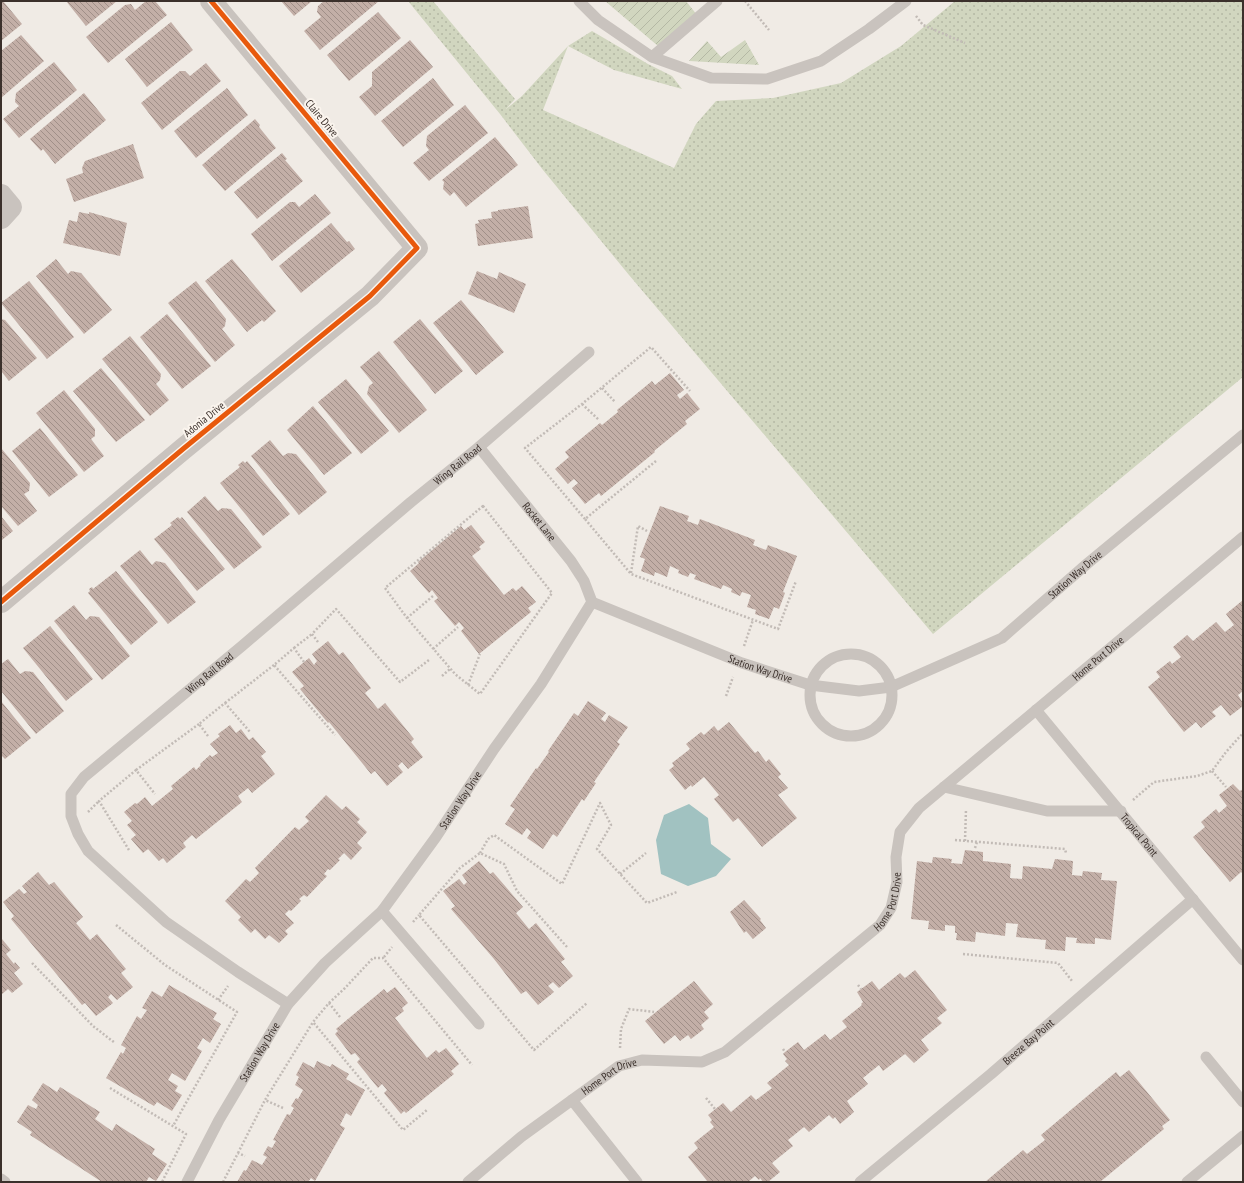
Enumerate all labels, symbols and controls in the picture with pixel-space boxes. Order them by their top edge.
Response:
street label: Claire Drive [302,97,342,140]
street label: Adonia Drive [181,398,228,440]
street label: Wing Rail Road [431,441,484,488]
street label: Rocket Lane [519,499,559,544]
street label: Station Way Drive [1045,547,1105,602]
street label: Home Port Drive [1069,632,1127,684]
street label: Wing Rail Road [183,649,236,697]
street label: Station Way Drive [726,651,795,686]
street label: Station Way Drive [436,768,485,832]
street label: Tropical Point [1117,810,1161,859]
street label: Home Port Drive [871,872,904,934]
street label: Breeze Bay Point [1000,1016,1057,1068]
street label: Station Way Drive [236,1019,283,1084]
street label: Home Port Drive [578,1055,638,1098]

